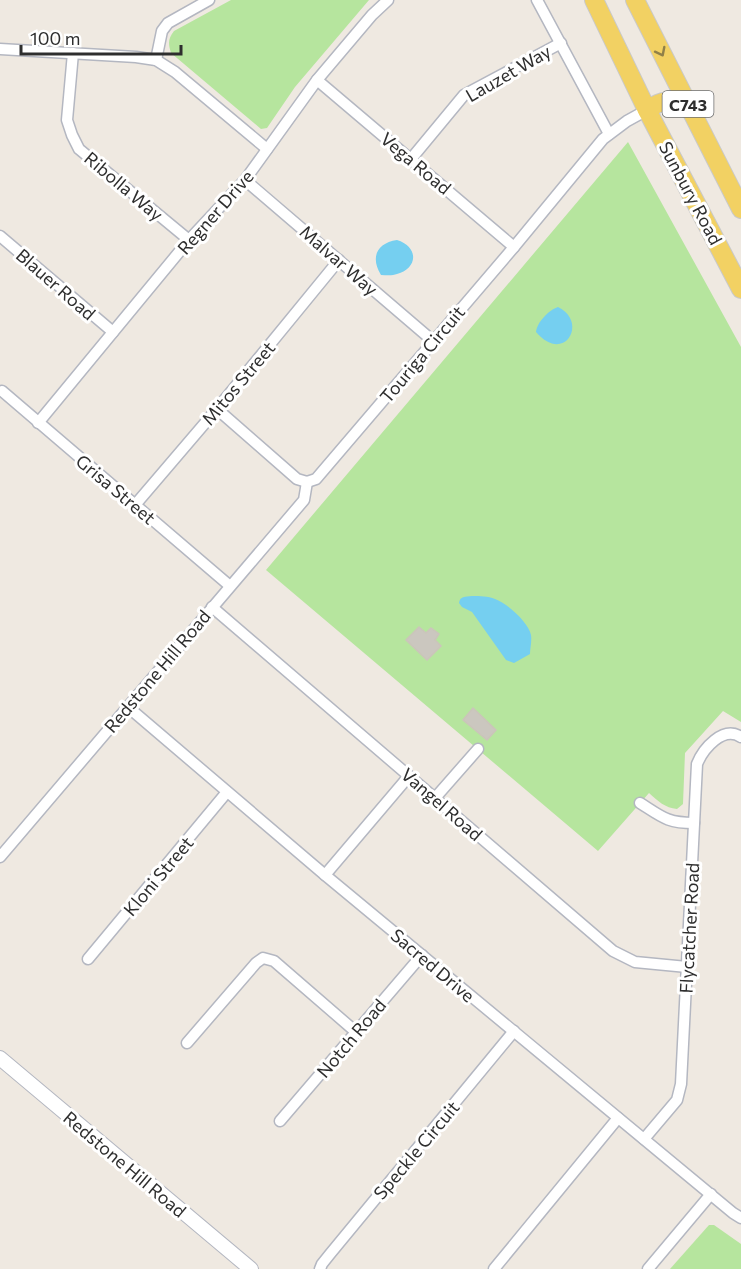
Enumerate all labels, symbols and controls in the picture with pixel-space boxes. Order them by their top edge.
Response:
scale bar [21,18,182,56]
text: 100 m [30,27,80,49]
street label: Lauzet Way [461,40,555,106]
one-way arrow [654,46,666,57]
road number: C743 [662,91,714,117]
street label: Vega Road [376,127,456,199]
street label: Sunbury Road [655,138,727,248]
street label: Ribolla Way [80,147,168,225]
street label: Regner Drive [172,165,258,259]
street label: Malvar Way [296,220,382,300]
street label: Blauer Road [12,244,100,324]
street label: Touriga Circuit [375,301,469,407]
street label: Mitos Street [197,337,279,429]
street label: Grisa Street [72,449,160,529]
street label: Redstone Hill Road [99,605,215,737]
street label: Vangel Road [397,763,487,845]
street label: Kloni Street [119,832,197,920]
street label: Flycatcher Road [675,862,703,994]
street label: Sacred Drive [387,924,479,1006]
street label: Notch Road [312,994,390,1082]
street label: Speckle Circuit [368,1096,464,1204]
street label: Redstone Hill Road [59,1106,191,1222]

